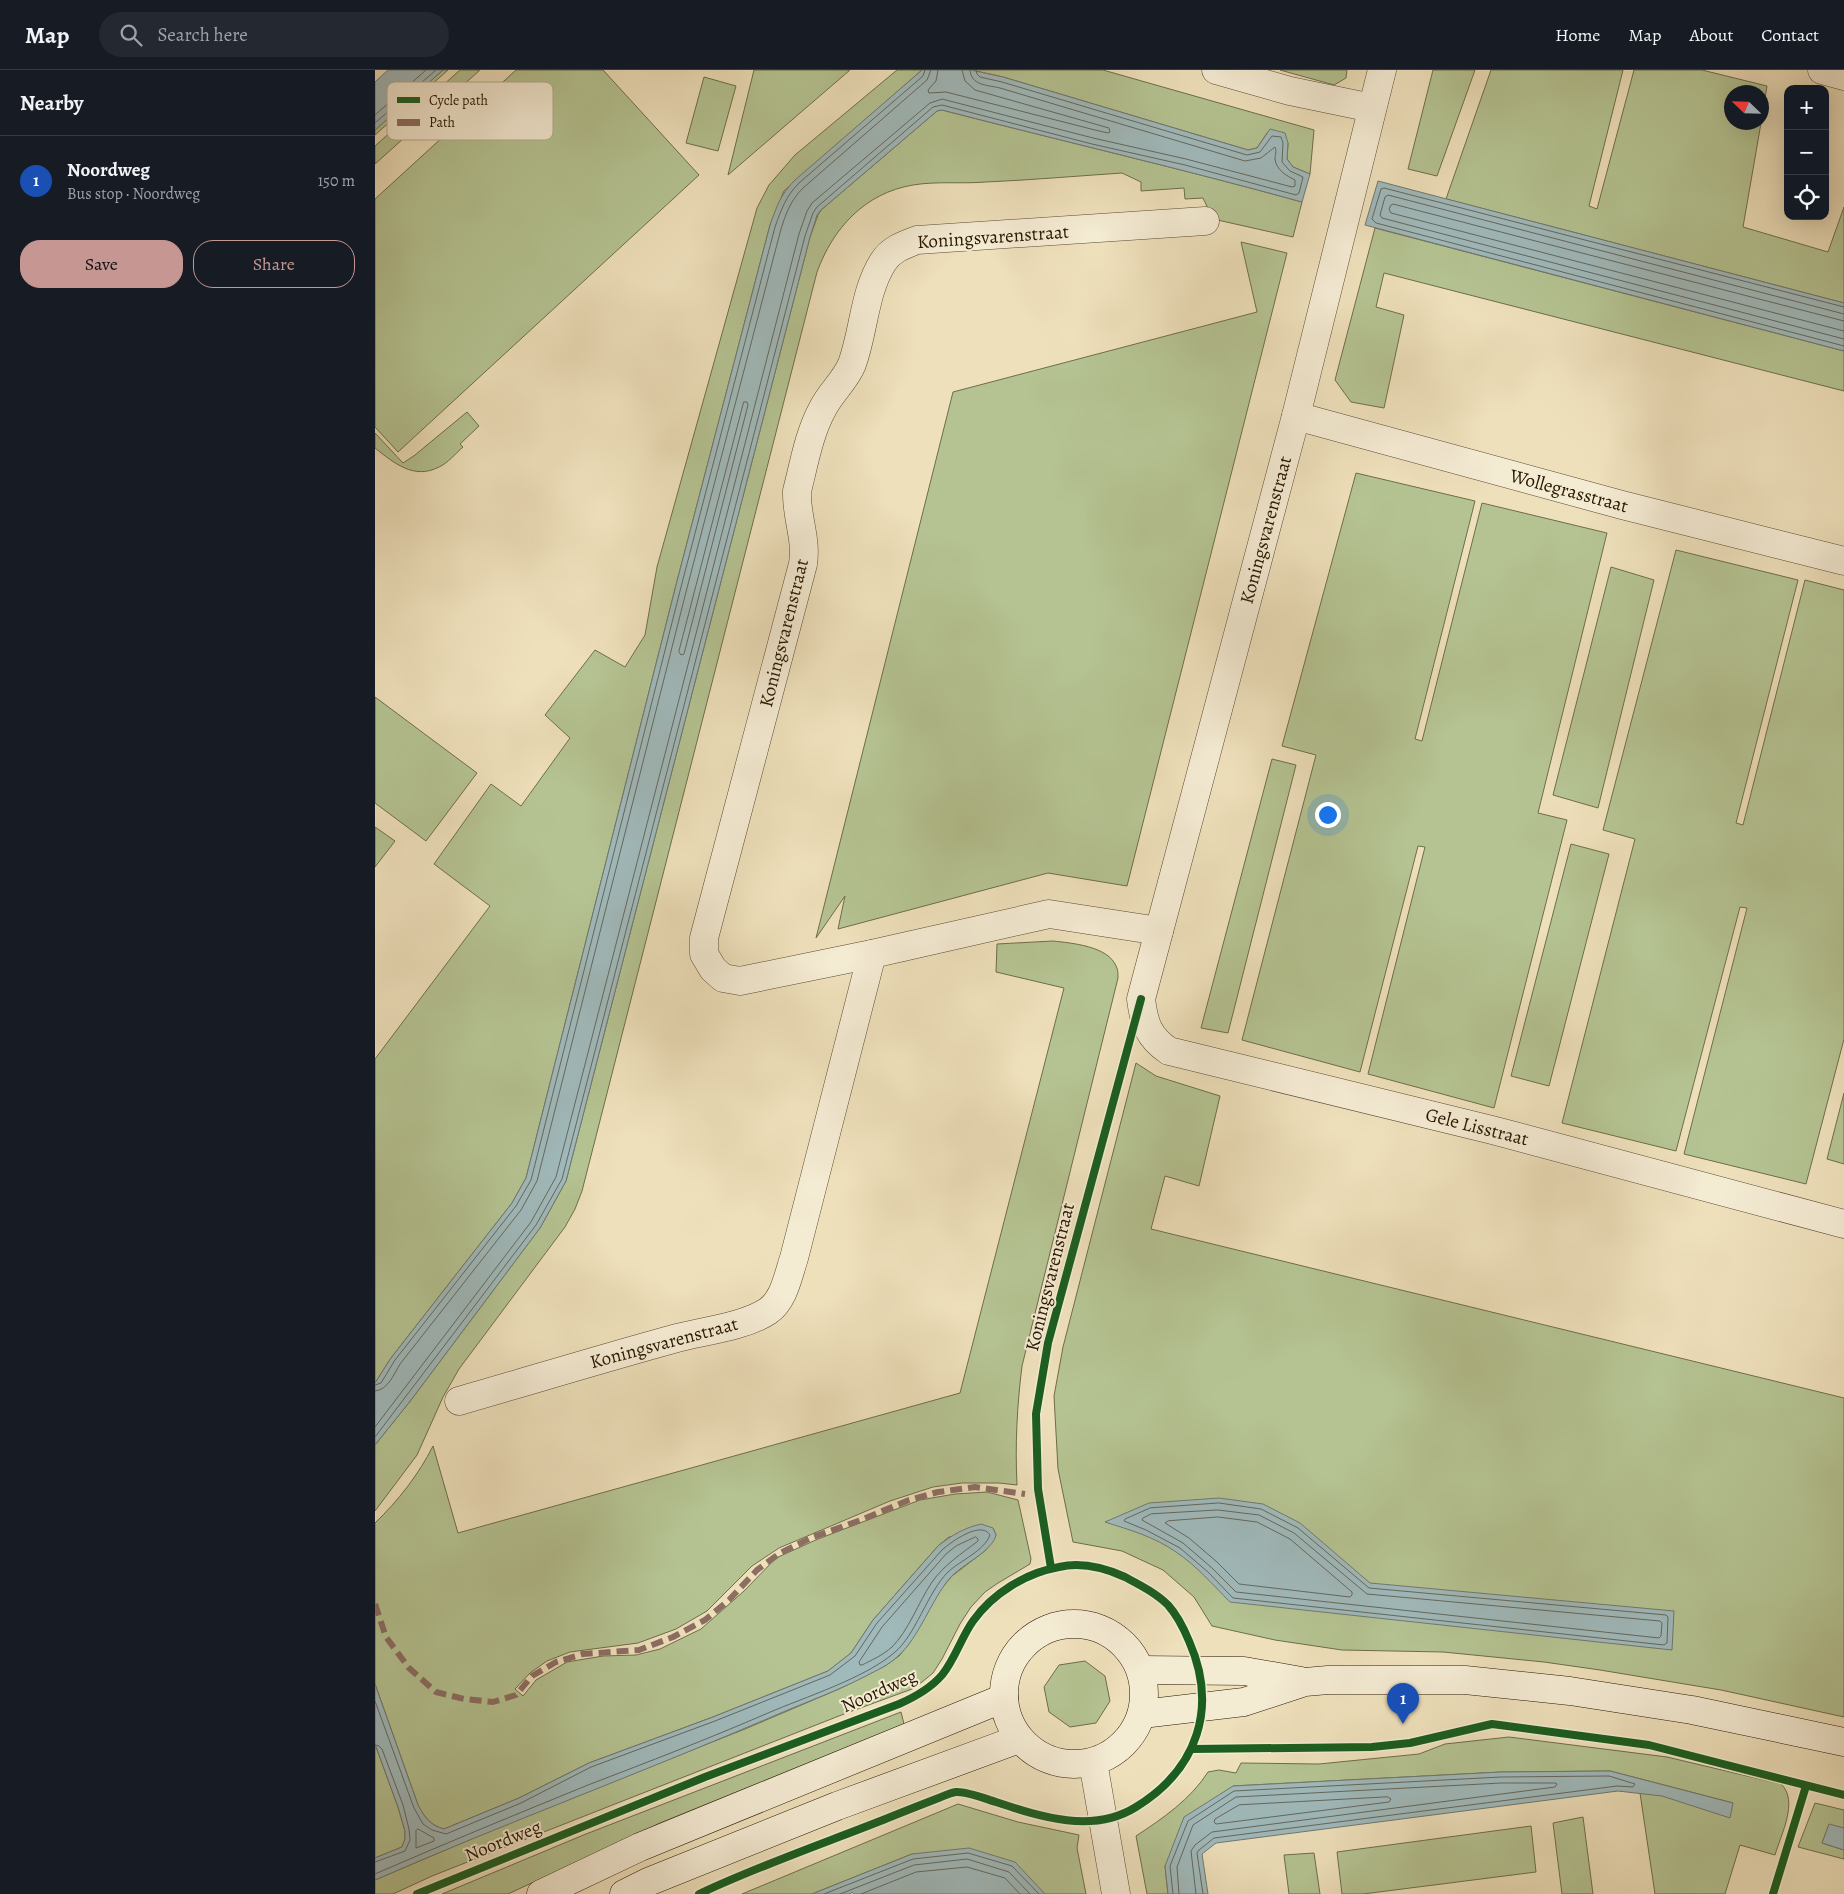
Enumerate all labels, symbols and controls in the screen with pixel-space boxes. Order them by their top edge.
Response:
search box [99,12,449,57]
text: Map [25,19,69,51]
icon: search [117,21,145,49]
text: Search here [157,22,248,48]
text: Home [1555,23,1600,47]
text: Map [1628,23,1661,47]
text: About [1689,23,1733,47]
text: Contact [1761,23,1819,47]
legend [387,82,553,140]
north arrow [1724,85,1769,130]
map controls [1784,85,1829,220]
button: + [1784,85,1829,130]
text: Nearby [20,89,83,117]
text: Cycle path [429,91,489,110]
text: Path [429,113,456,132]
button: − [1784,130,1829,175]
text: Noordweg [67,157,150,183]
text: 1 [33,170,39,192]
text: 150 m [318,170,355,192]
button: locate [1784,175,1829,220]
text: Bus stop · Noordweg [67,183,200,205]
street label: Koningsvarenstraat [916,219,1070,255]
button: Save [20,240,183,288]
button: Share [193,240,355,288]
street label: Koningsvarenstraat [1234,453,1298,607]
street label: Wollegrasstraat [1506,462,1631,519]
street label: Koningsvarenstraat [753,556,815,710]
your location [1315,802,1341,828]
street label: Gele Lisstraat [1423,1102,1531,1152]
street label: Koningsvarenstraat [1019,1200,1081,1354]
street label: Koningsvarenstraat [587,1311,741,1375]
street label: Noordweg [837,1663,921,1719]
pin: 1 [1387,1683,1419,1724]
street label: Noordweg [461,1814,546,1868]

